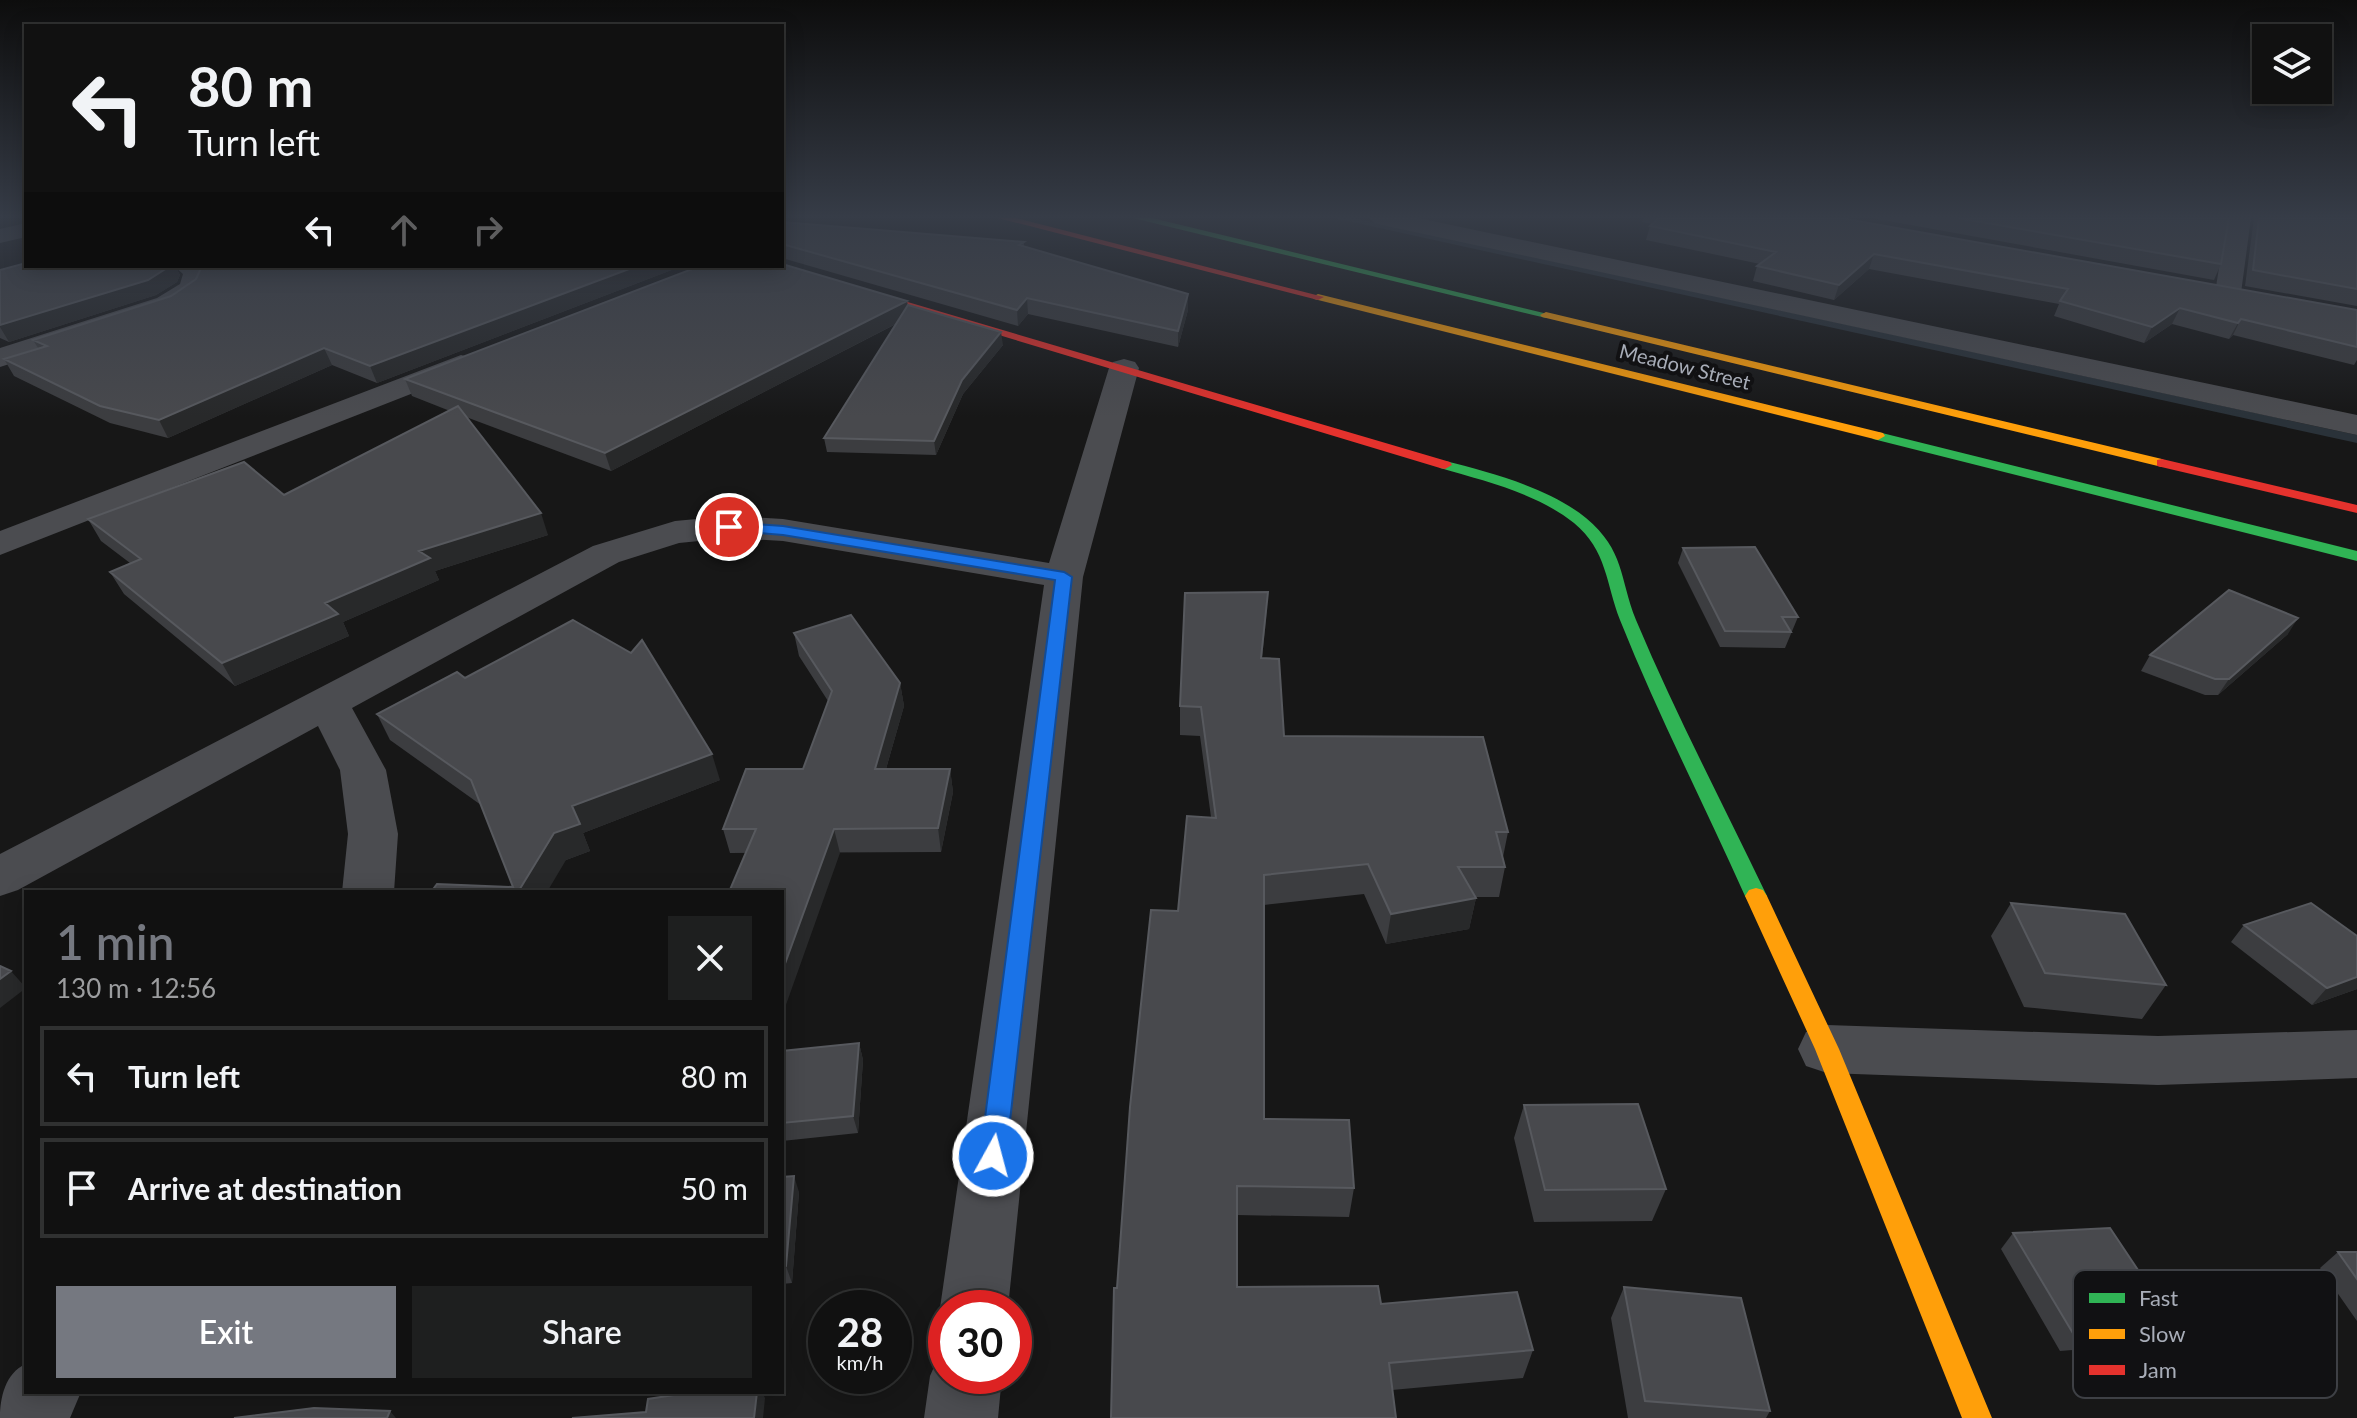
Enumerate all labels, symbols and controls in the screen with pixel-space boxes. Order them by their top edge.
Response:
map controls [2252,24,2332,104]
button: layers [2252,24,2332,104]
text: 80 m [188,52,313,119]
icon: left [56,56,160,160]
text: Turn left [188,120,320,164]
icon: left [298,208,342,252]
icon: ahead [382,208,426,252]
icon: right [466,208,510,252]
street label: Meadow Street [1617,338,1753,394]
pin [695,493,763,561]
icon: arrive [707,505,751,549]
text: 1 min [56,913,174,970]
button: close [668,916,752,1000]
text: 130 m · 12:56 [56,972,216,1004]
icon: left [60,1054,104,1098]
text: Turn left [128,1058,240,1094]
text: 80 m [681,1058,748,1094]
position arrow [951,1114,1035,1198]
icon: arrive [60,1166,104,1210]
text: Arrive at destination [128,1170,402,1206]
text: 50 m [681,1170,748,1206]
legend [2073,1270,2337,1398]
text: Fast [2139,1284,2178,1311]
button: Exit [56,1286,396,1378]
button: Share [412,1286,752,1378]
speed limit sign: 30 [928,1290,1032,1394]
text: 28 [837,1308,883,1356]
text: Slow [2139,1320,2186,1347]
text: km/h [837,1350,883,1374]
text: Jam [2139,1356,2177,1383]

